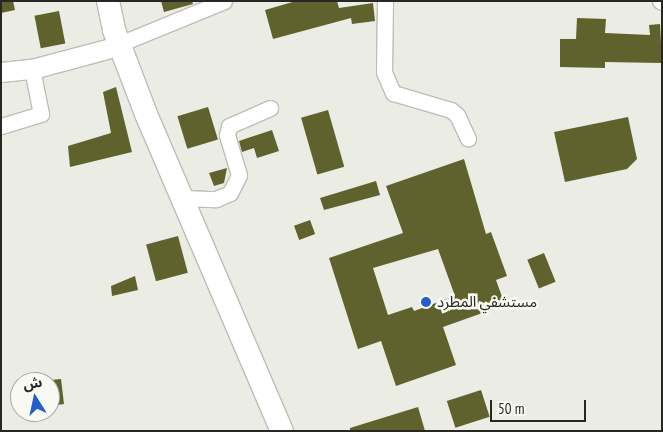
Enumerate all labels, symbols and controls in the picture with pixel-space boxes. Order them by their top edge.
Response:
place label: مستشفي المطرد [437,293,537,311]
marker: مستشفي المطرد [419,295,433,309]
north arrow [10,372,60,422]
text: ش [22,373,44,394]
scale bar [493,390,589,422]
text: 50 m [498,399,524,418]

